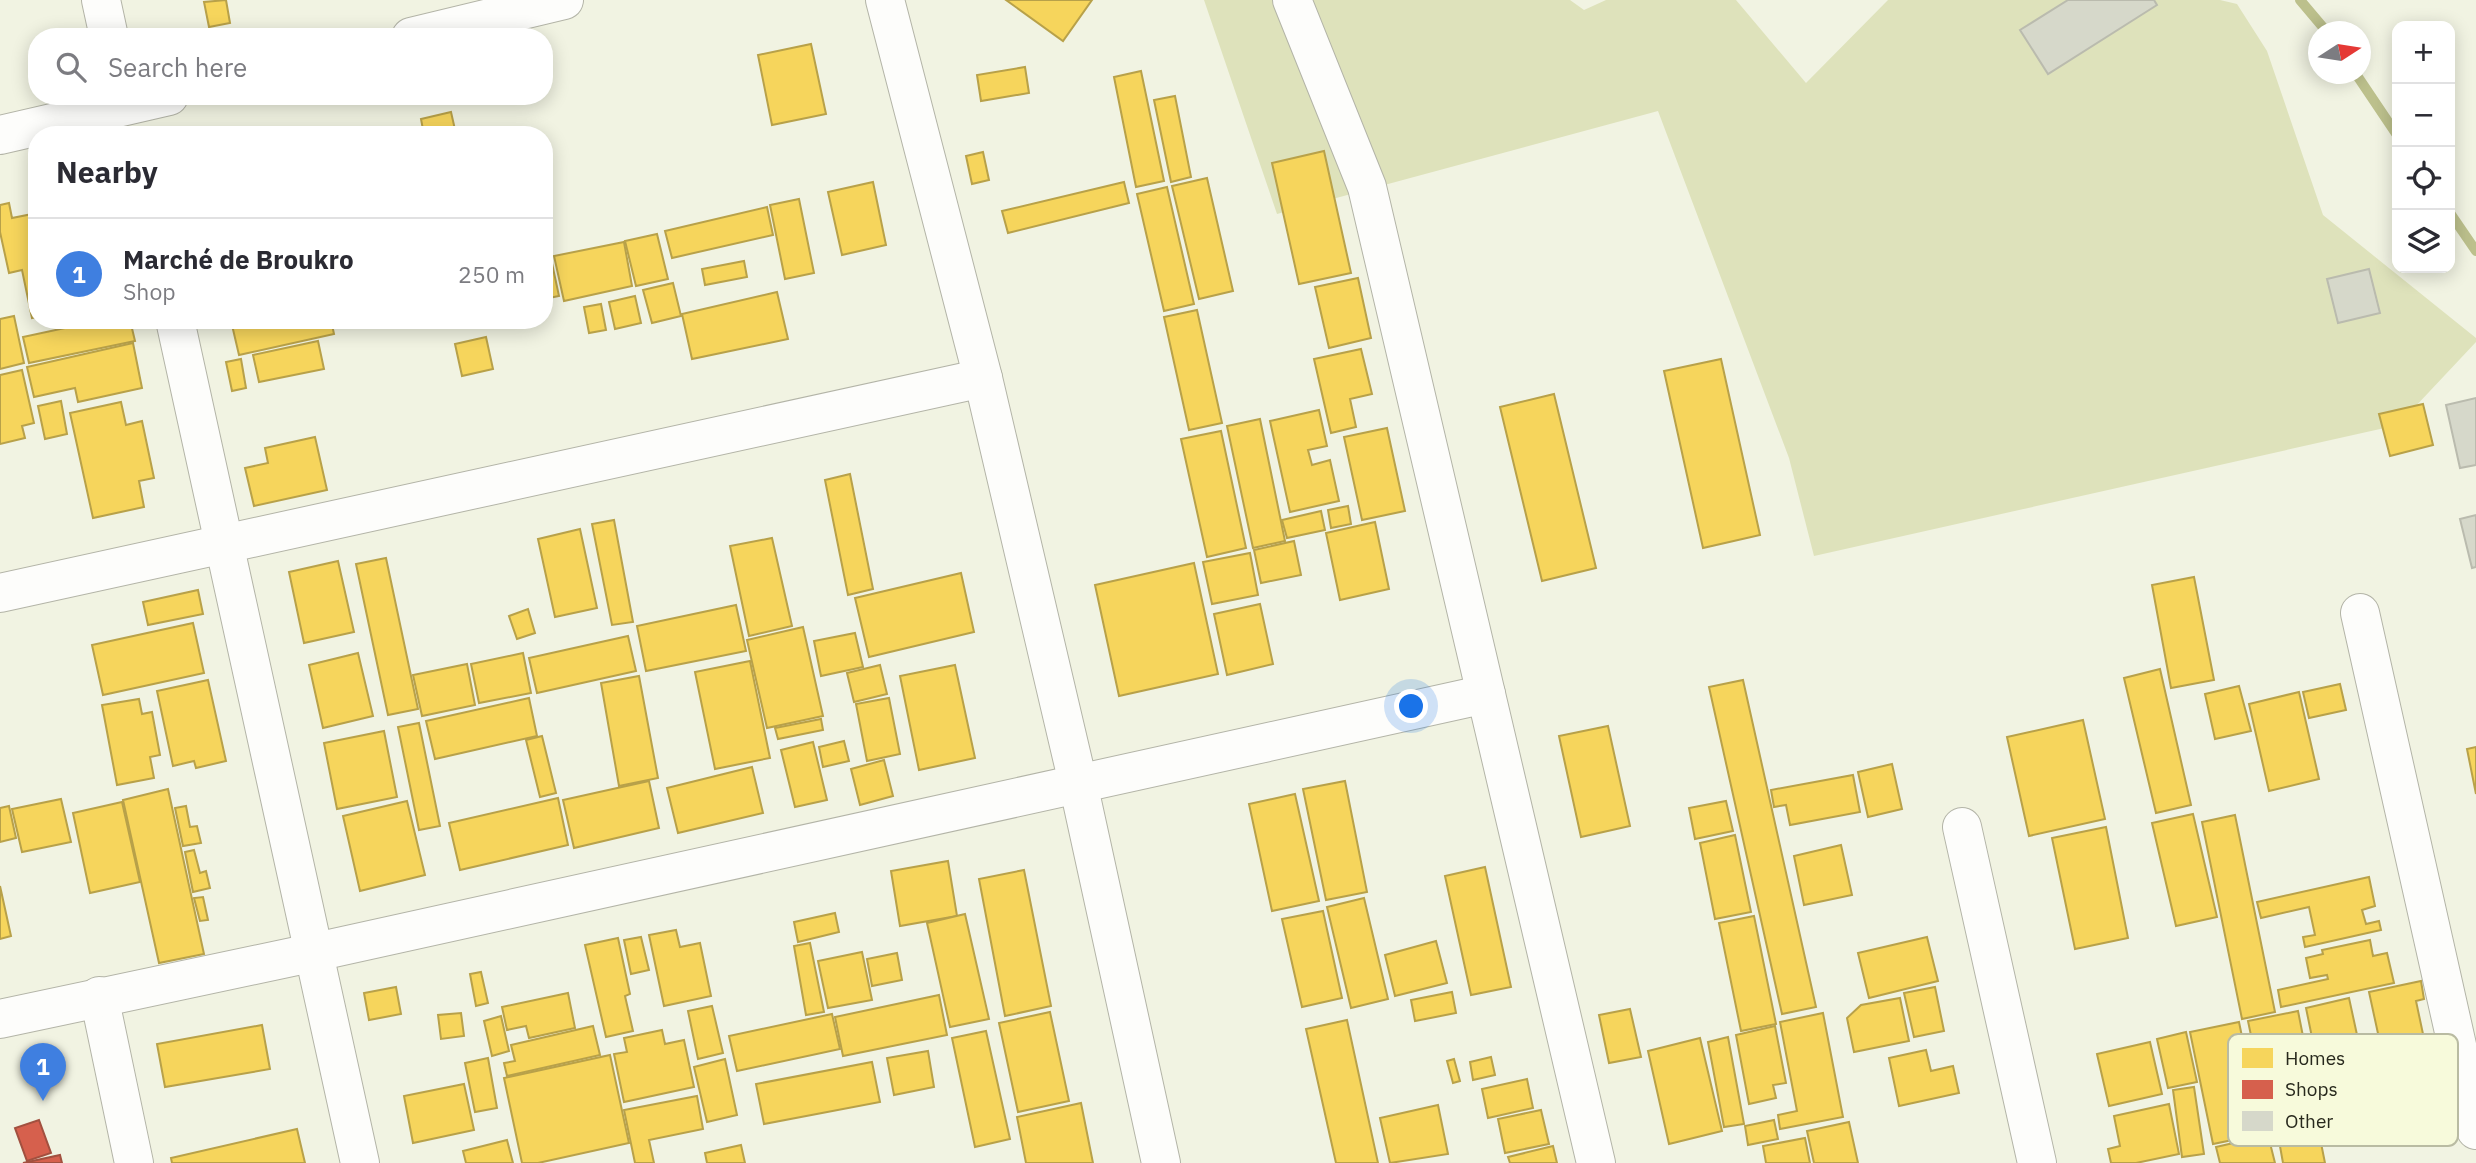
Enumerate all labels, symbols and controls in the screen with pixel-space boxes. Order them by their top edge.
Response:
north arrow [2308,21,2371,84]
map controls [2392,21,2455,273]
button: + [2392,21,2455,84]
search box [28,28,553,105]
icon: search [52,48,90,86]
text: Search here [108,50,247,84]
button: − [2392,84,2455,147]
button: locate [2392,147,2455,210]
text: Nearby [56,152,158,191]
button: layers [2392,210,2455,273]
text: Marché de Broukro [123,242,354,276]
text: 1 [72,259,86,289]
text: 250 m [458,259,525,289]
text: Shop [123,276,176,306]
your location [1394,689,1428,723]
legend [2228,1034,2458,1146]
pin: 1 [20,1043,66,1101]
text: Homes [2285,1046,2345,1070]
text: Shops [2285,1077,2338,1101]
text: Other [2285,1109,2333,1133]

